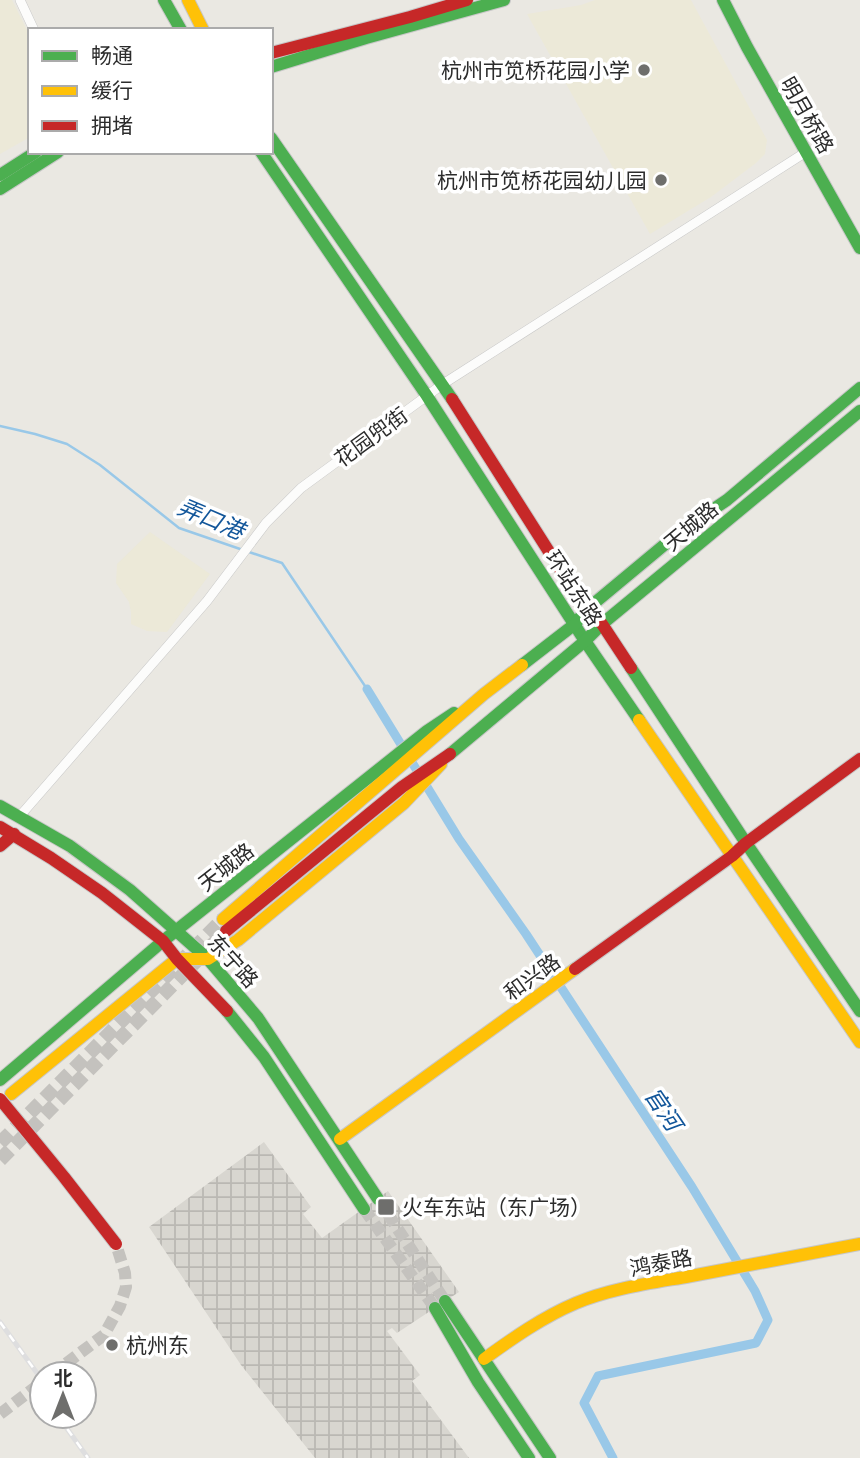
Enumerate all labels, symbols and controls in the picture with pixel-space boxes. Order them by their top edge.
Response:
legend [28,28,273,154]
text: 畅通 [91,43,133,68]
place label: 杭州市笕桥花园小学 [441,58,630,83]
marker: 杭州市笕桥花园小学 [636,62,652,78]
street label: 明月桥路 [775,72,839,158]
text: 缓行 [91,78,133,103]
text: 拥堵 [91,113,133,138]
place label: 杭州市笕桥花园幼儿园 [437,168,647,193]
marker: 杭州市笕桥花园幼儿园 [653,172,669,188]
street label: 花园兜街 [330,402,412,472]
water label: 弄口港 [174,493,251,547]
street label: 天城路 [659,496,723,556]
street label: 环站东路 [541,546,607,630]
street label: 天城路 [193,838,259,896]
street label: 东宁路 [203,929,263,993]
street label: 和兴路 [499,948,565,1006]
water label: 官河 [639,1082,690,1139]
place label: 火车东站（东广场） [402,1195,591,1220]
marker: 火车东站（东广场） [376,1197,396,1217]
street label: 鸿泰路 [628,1245,694,1281]
place label: 杭州东 [126,1333,189,1358]
marker: 杭州东 [104,1337,120,1353]
north arrow [28,1360,98,1430]
text: 北 [53,1367,73,1390]

